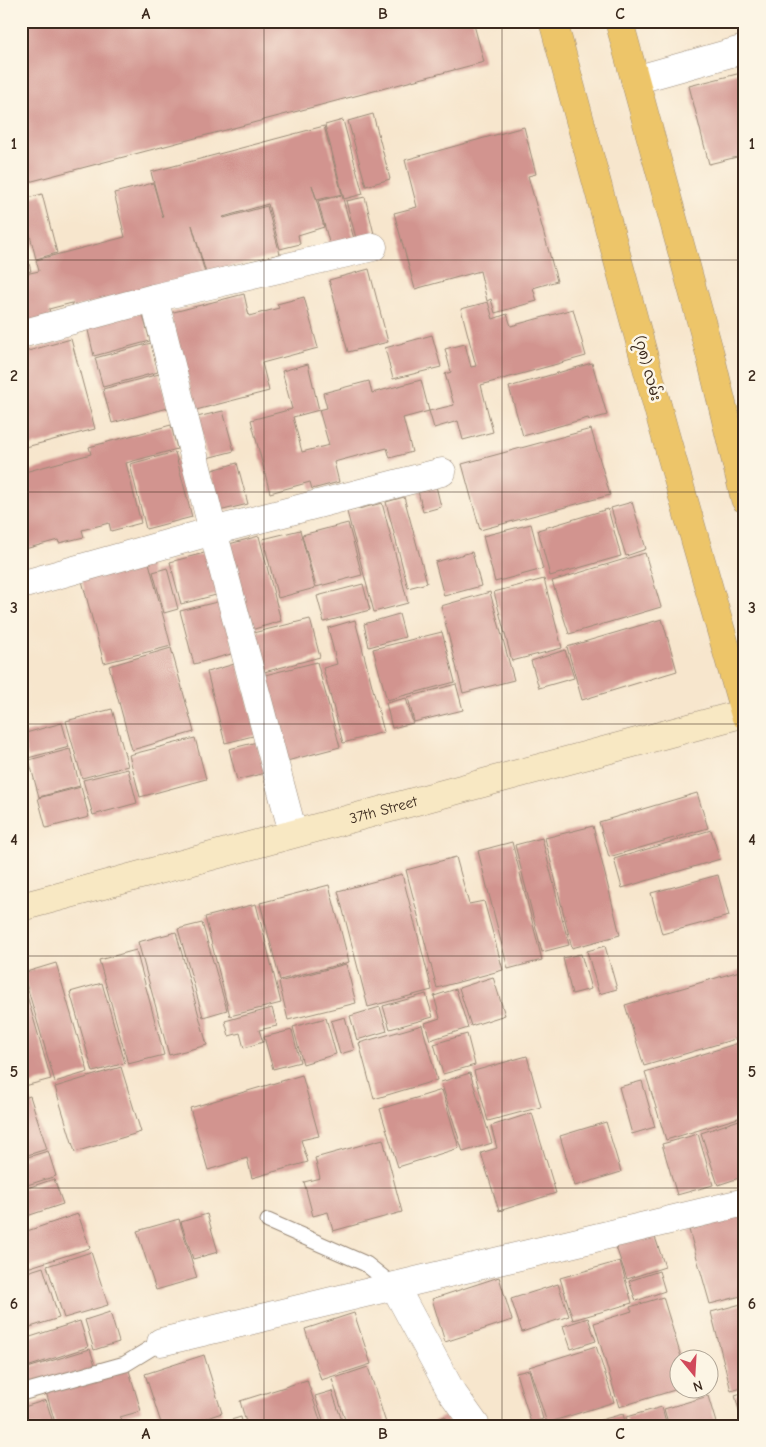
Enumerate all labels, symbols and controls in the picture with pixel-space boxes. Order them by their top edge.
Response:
text: A [142,5,151,23]
text: B [378,5,388,23]
text: C [615,5,625,23]
text: 1 [11,135,17,153]
text: 1 [749,135,755,153]
street label: (၇၈) လမ်း [628,333,666,404]
text: 2 [10,367,18,385]
text: 2 [748,367,756,385]
text: 3 [10,599,18,617]
text: 3 [748,599,756,617]
street label: 37th Street [347,792,420,828]
text: 4 [10,831,18,849]
text: 4 [748,831,756,849]
text: 5 [10,1063,18,1081]
text: 5 [748,1063,756,1081]
text: 6 [10,1295,18,1313]
text: 6 [748,1295,756,1313]
north arrow [668,1350,718,1400]
text: N [691,1376,705,1395]
text: A [142,1425,151,1443]
text: B [378,1425,388,1443]
text: C [615,1425,625,1443]

